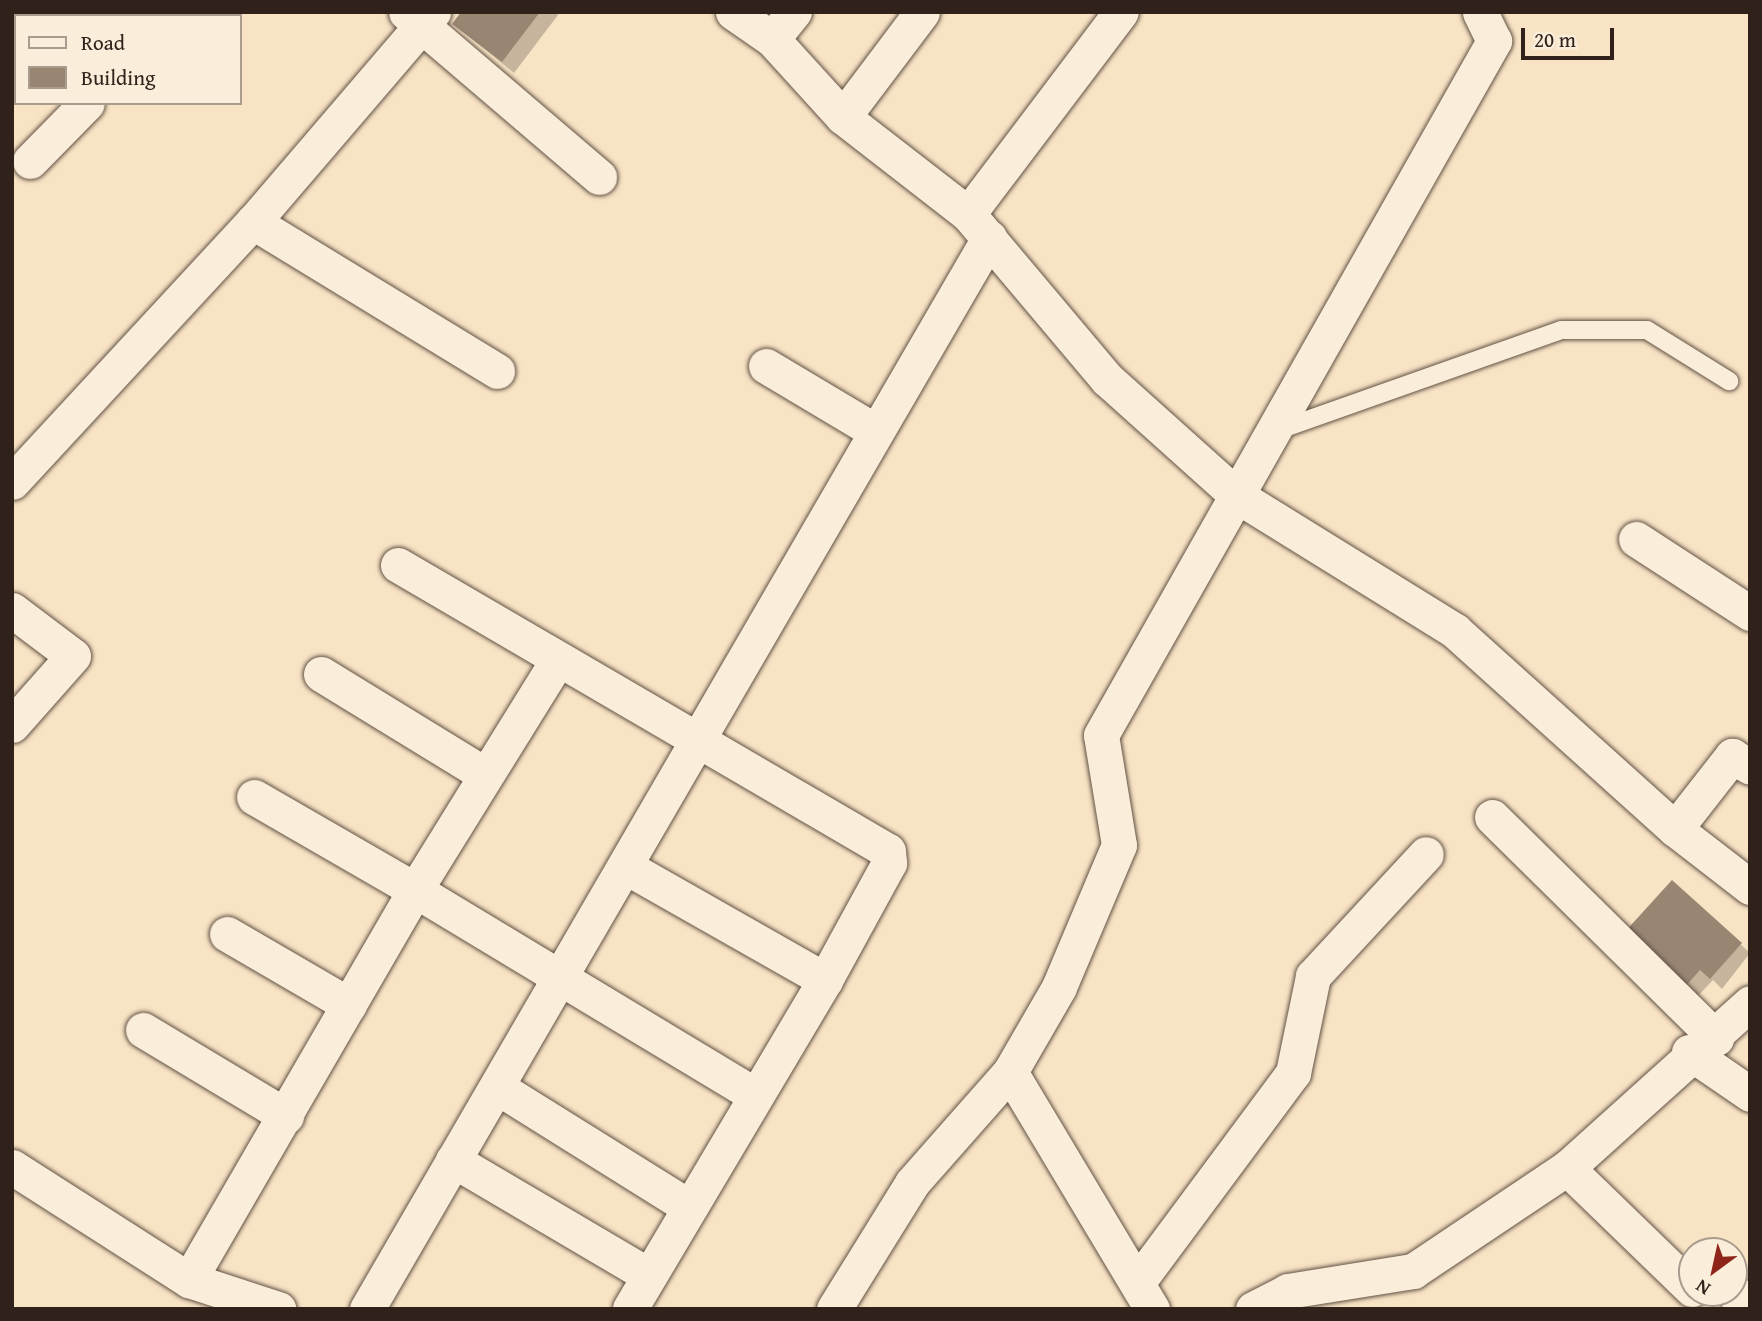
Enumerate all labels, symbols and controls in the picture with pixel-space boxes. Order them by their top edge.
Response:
legend [14,14,242,105]
scale bar [1524,14,1617,58]
text: 20 m [1534,24,1576,55]
text: Road [81,27,125,58]
text: Building [81,62,155,93]
north arrow [1678,1237,1748,1307]
text: N [1690,1273,1716,1303]

